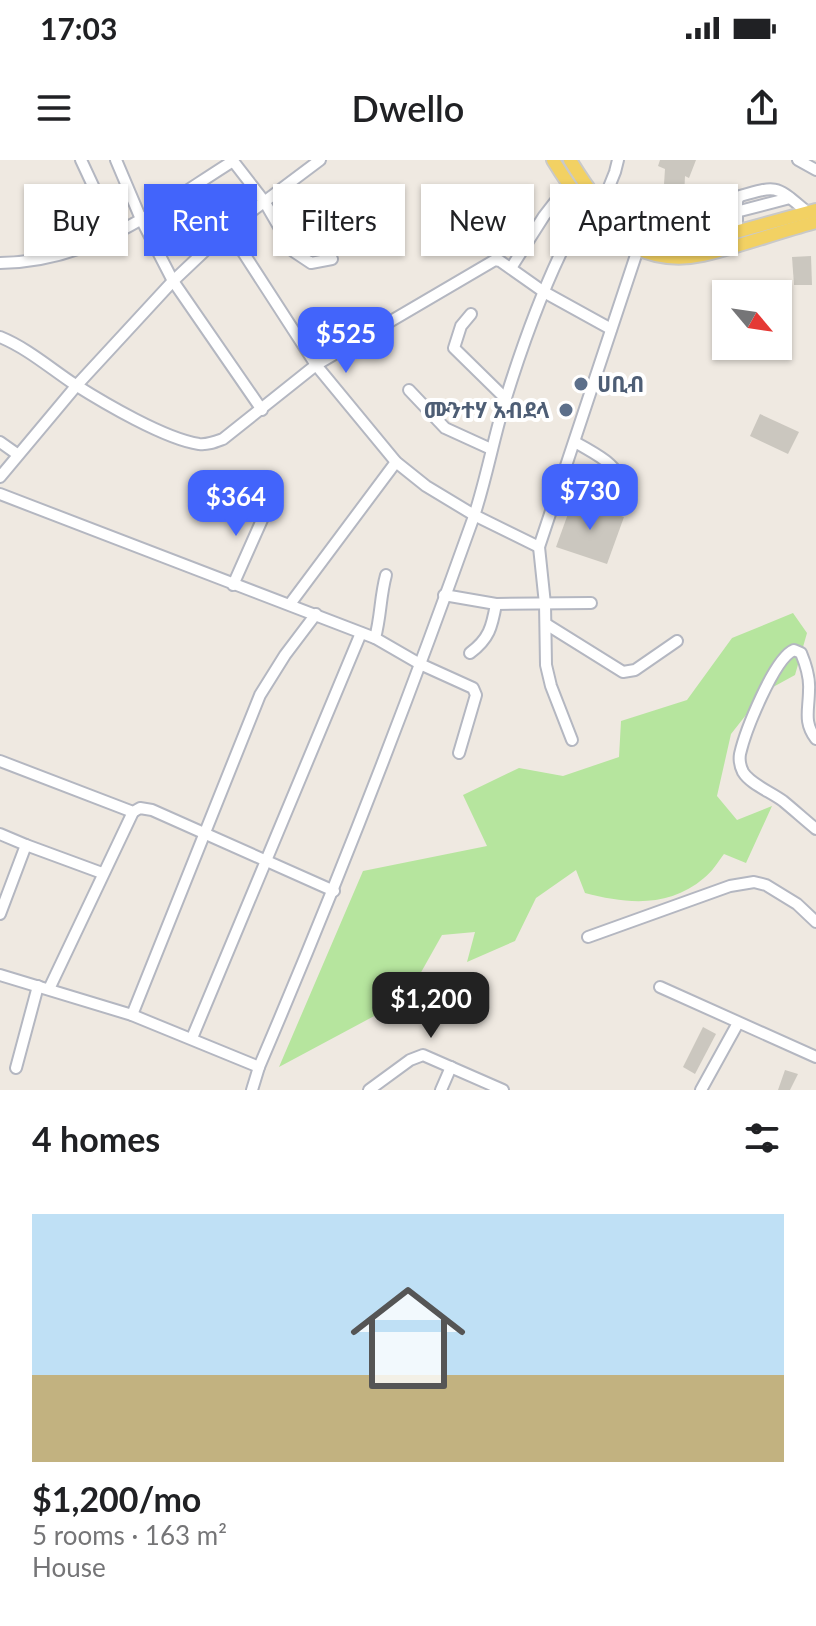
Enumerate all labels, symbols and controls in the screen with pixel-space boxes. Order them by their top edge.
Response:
text: 17:03 [40,10,117,46]
icon: menu [32,86,76,130]
text: Dwello [352,86,464,130]
icon: share [740,86,784,130]
chip: Buy [24,184,128,256]
chip: Rent [144,184,257,256]
chip: Filters [273,184,405,256]
chip: New [421,184,534,256]
chip: Apartment [550,184,738,256]
north arrow [712,280,792,360]
map controls [712,280,792,360]
pin: $525 [299,307,393,375]
text: $525 [316,317,376,349]
place label: ሀቢብ [597,370,644,397]
marker: ሀቢብ [572,375,590,393]
place label: ሙንተሃ አብደላ [424,396,550,423]
marker: ሙንተሃ አብደላ [557,401,575,419]
pin: $730 [543,464,637,532]
pin: $364 [189,470,283,538]
text: $730 [560,474,620,506]
text: $364 [206,480,266,512]
pin: $1,200 [366,972,496,1040]
text: $1,200 [390,982,472,1014]
icon: filters [740,1116,784,1160]
text: 4 homes [32,1118,160,1159]
icon: home [336,1266,480,1410]
text: $1,200/mo [32,1478,201,1519]
text: 5 rooms · 163 m² [32,1519,227,1551]
text: House [32,1551,106,1583]

